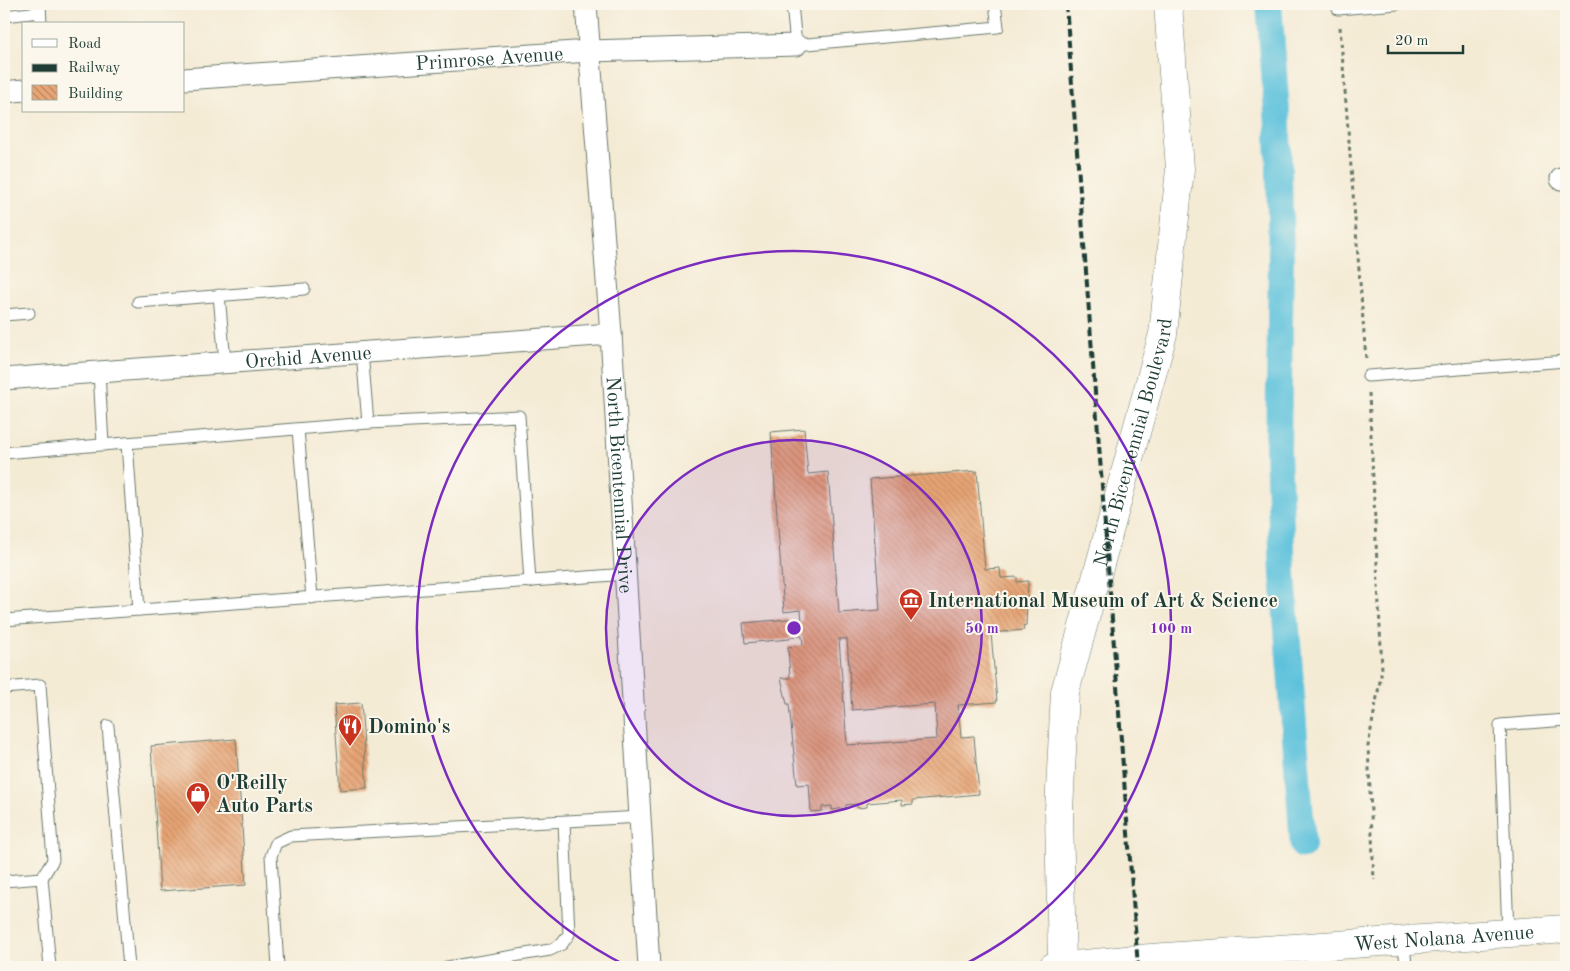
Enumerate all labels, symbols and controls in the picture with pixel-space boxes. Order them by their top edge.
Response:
legend [22,22,185,112]
scale bar [1388,22,1462,54]
text: 20 m [1395,34,1429,49]
text: Road [68,37,102,52]
street label: Primrose Avenue [415,45,564,75]
text: Railway [68,61,121,76]
text: Building [68,87,123,102]
street label: North Bicentennial Boulevard [1092,317,1177,569]
street label: Orchid Avenue [244,344,372,373]
street label: North Bicentennial Drive [602,376,635,594]
museum icon: International Museum of Art & Science [898,587,924,621]
place label: International Museum of Art & Science [928,592,1278,612]
centre of rings [785,619,803,637]
text: 50 m [965,622,999,637]
text: 100 m [1150,622,1192,637]
restaurant icon: Domino's [337,713,363,747]
place label: Domino's [368,718,450,738]
place label: O'Reilly Auto Parts [216,774,313,817]
shop icon: O'Reilly Auto Parts [185,781,211,815]
street label: West Nolana Avenue [1353,923,1535,956]

